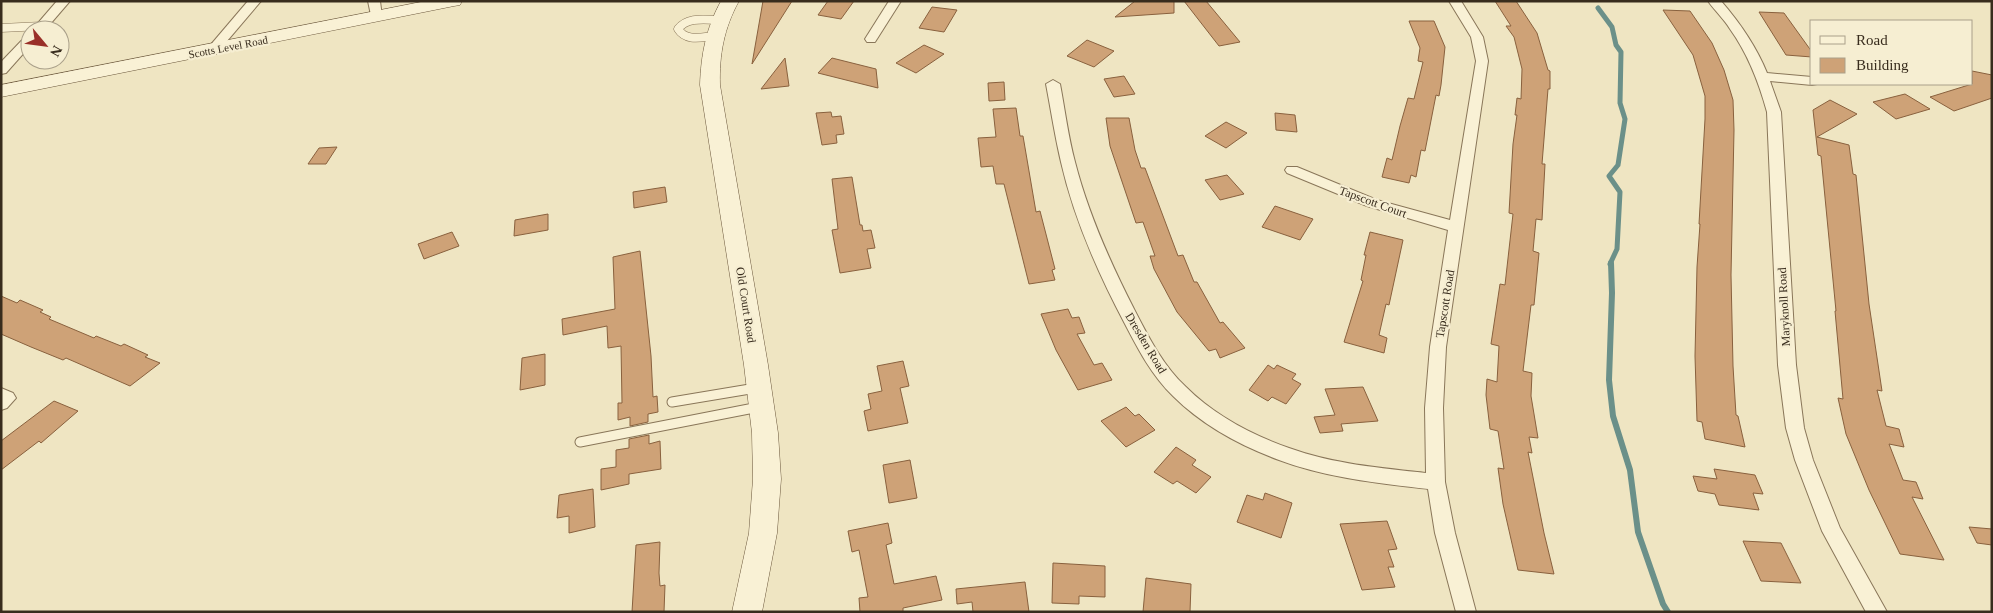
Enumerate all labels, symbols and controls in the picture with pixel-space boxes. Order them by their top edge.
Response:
north arrow [20,20,70,70]
legend [1810,20,1973,85]
text: Road [1856,32,1888,48]
street label: Scotts Level Road [187,33,269,61]
text: N [47,43,65,59]
text: Building [1856,57,1909,73]
street label: Tapscott Court [1337,183,1409,221]
street label: Old Court Road [733,266,759,344]
street label: Maryknoll Road [1775,267,1793,347]
street label: Tapscott Road [1433,269,1457,339]
street label: Dresden Road [1122,310,1170,376]

